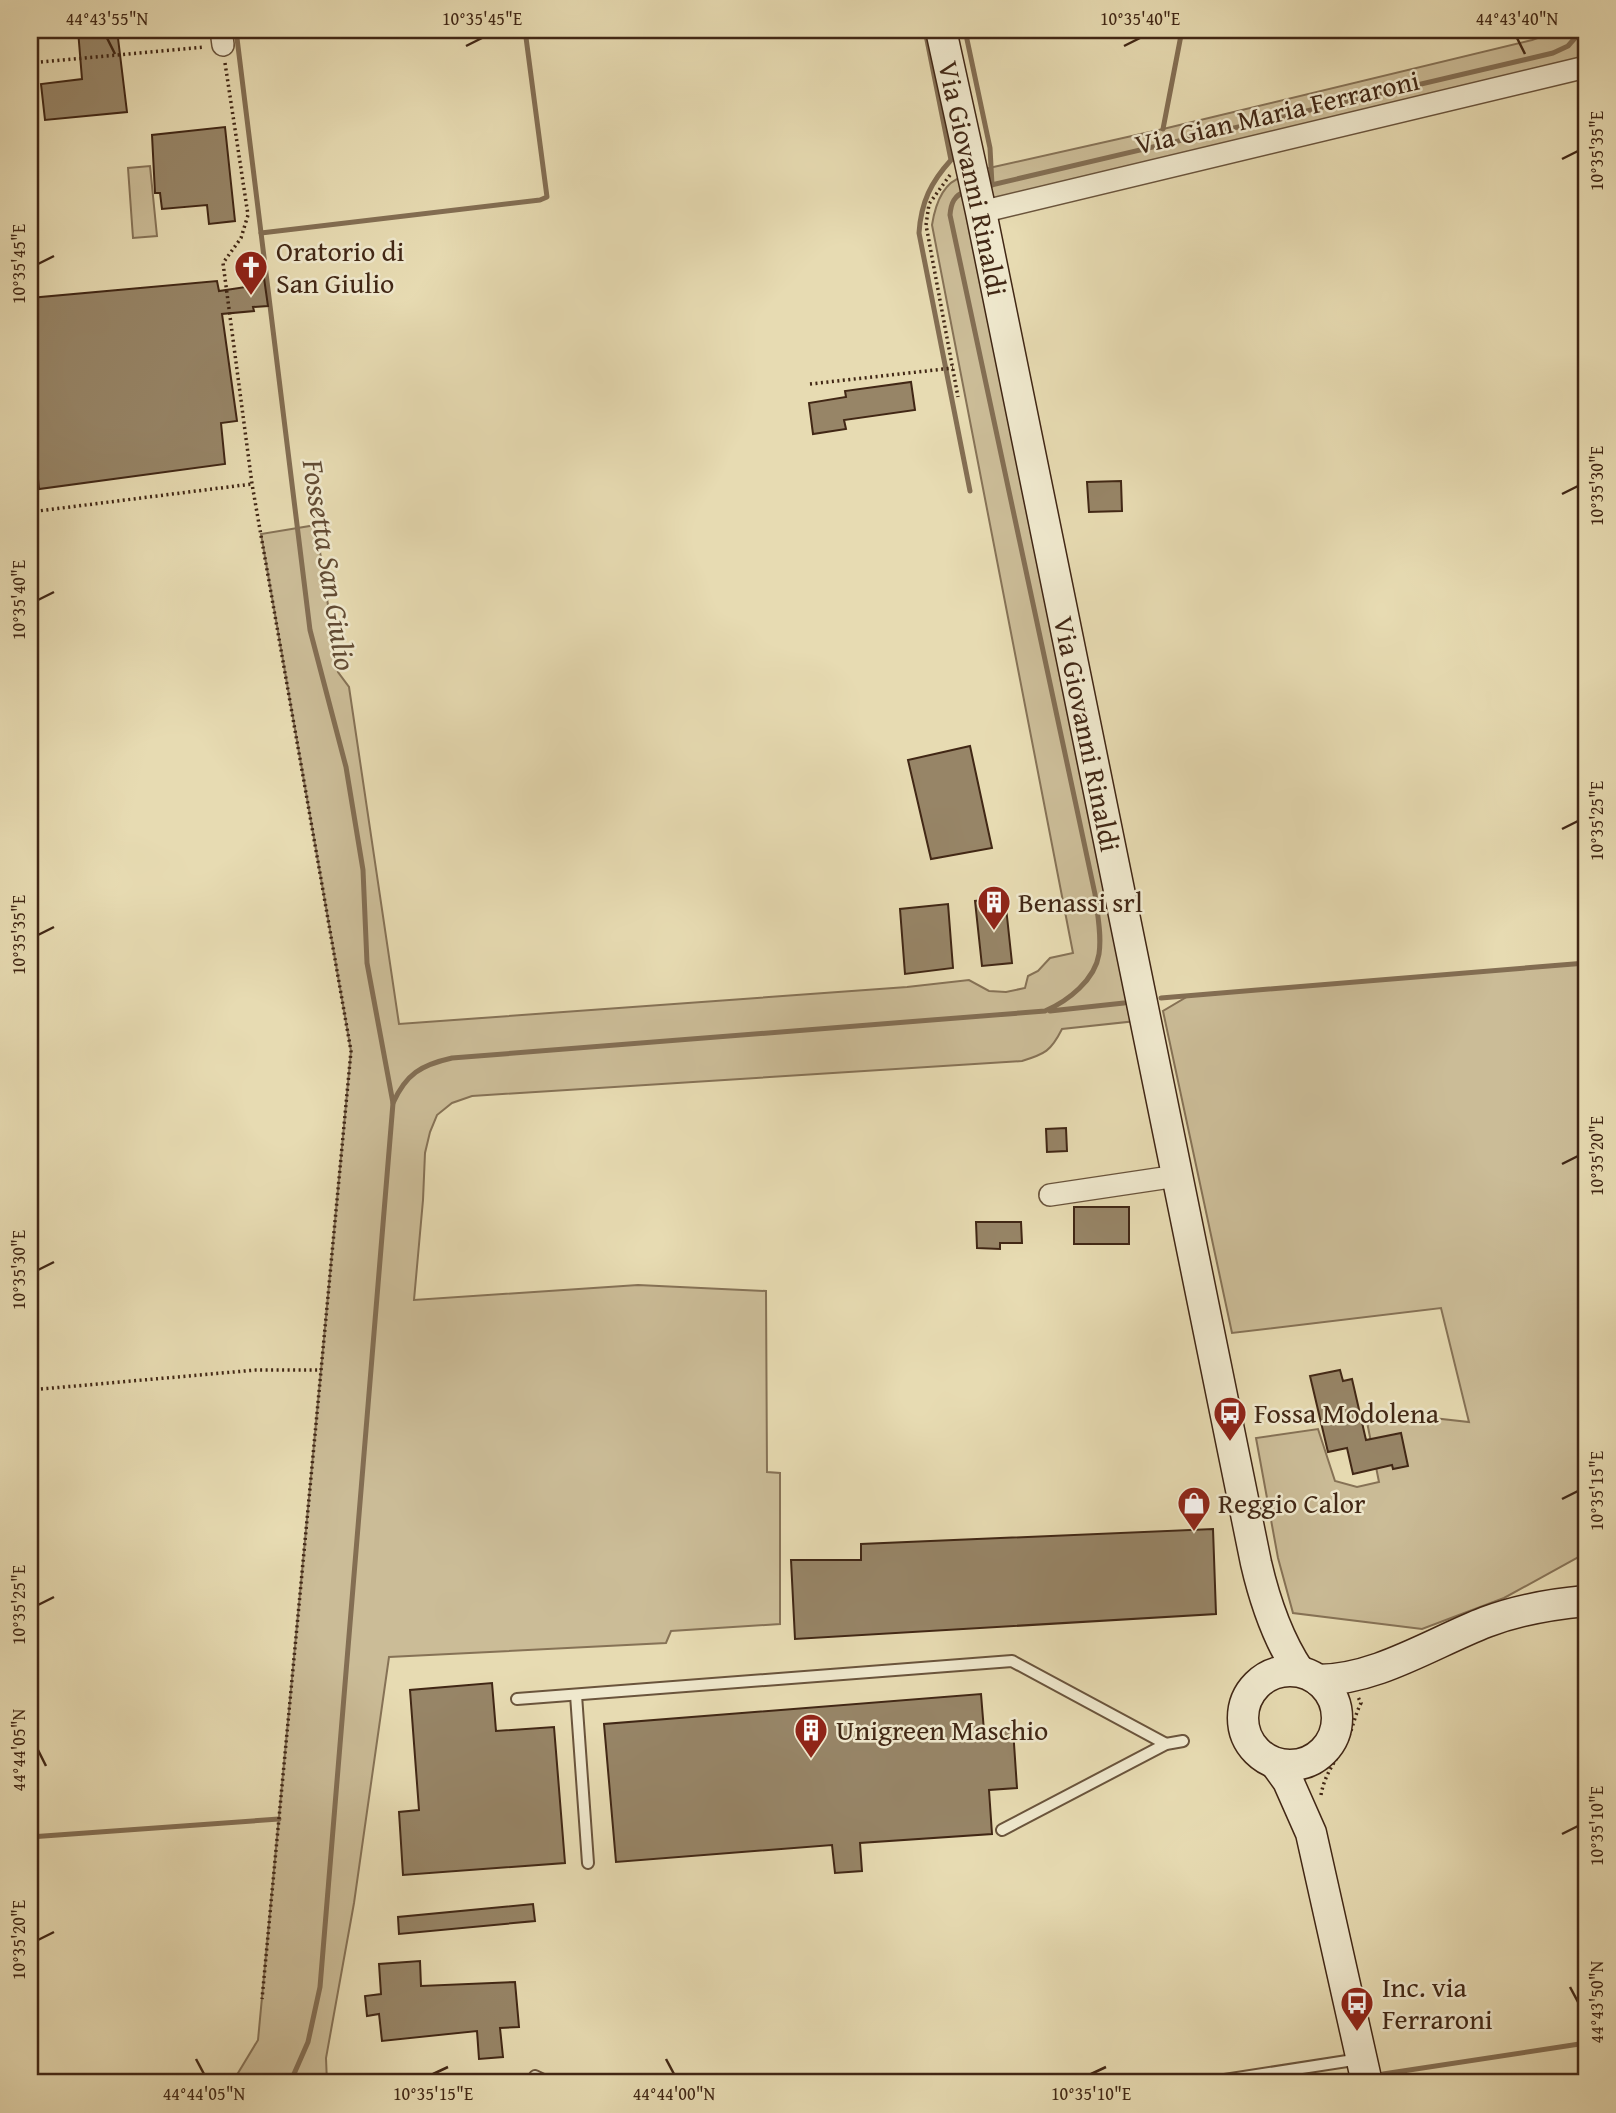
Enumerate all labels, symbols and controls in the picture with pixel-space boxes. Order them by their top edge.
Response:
text: 44°43'55"N [66,5,149,32]
text: 10°35'45"E [442,5,522,32]
text: 10°35'40"E [1100,5,1180,32]
text: 44°43'40"N [1476,5,1559,32]
street label: Via Giovanni Rinaldi [928,57,1019,300]
street label: Via Gian Maria Ferraroni [1131,59,1423,164]
text: 10°35'35"E [1583,111,1610,191]
text: 10°35'45"E [5,224,32,304]
place label: Oratorio di San Giulio [276,230,404,303]
church icon: Oratorio di San Giulio [232,248,270,297]
text: 10°35'30"E [1583,446,1610,526]
water label: Fossetta San Giulio [291,455,368,674]
text: 10°35'40"E [5,560,32,640]
street label: Via Giovanni Rinaldi [1044,612,1132,855]
text: 10°35'25"E [1583,781,1610,861]
place label: Benassi srl [1018,881,1143,922]
building icon: Benassi srl [975,883,1013,932]
text: 10°35'35"E [5,895,32,975]
text: 10°35'20"E [1583,1116,1610,1196]
text: 10°35'30"E [5,1230,32,1310]
place label: Fossa Modolena [1254,1392,1440,1433]
bus stop icon: Fossa Modolena [1211,1394,1249,1443]
text: 10°35'15"E [1583,1451,1610,1531]
place label: Reggio Calor [1218,1482,1366,1523]
shop icon: Reggio Calor [1175,1484,1213,1533]
text: 10°35'25"E [5,1565,32,1645]
text: 44°44'05"N [5,1708,32,1791]
place label: Unigreen Maschio [836,1709,1048,1750]
building icon: Unigreen Maschio [792,1711,830,1760]
text: 10°35'10"E [1583,1786,1610,1866]
text: 10°35'20"E [5,1900,32,1980]
text: 44°43'50"N [1583,1960,1610,2043]
place label: Inc. via Ferraroni [1382,1966,1493,2039]
bus stop icon: Inc. via Ferraroni [1338,1984,1376,2033]
text: 44°44'05"N [163,2080,246,2107]
text: 10°35'15"E [393,2080,473,2107]
text: 44°44'00"N [633,2080,716,2107]
text: 10°35'10"E [1051,2080,1131,2107]

